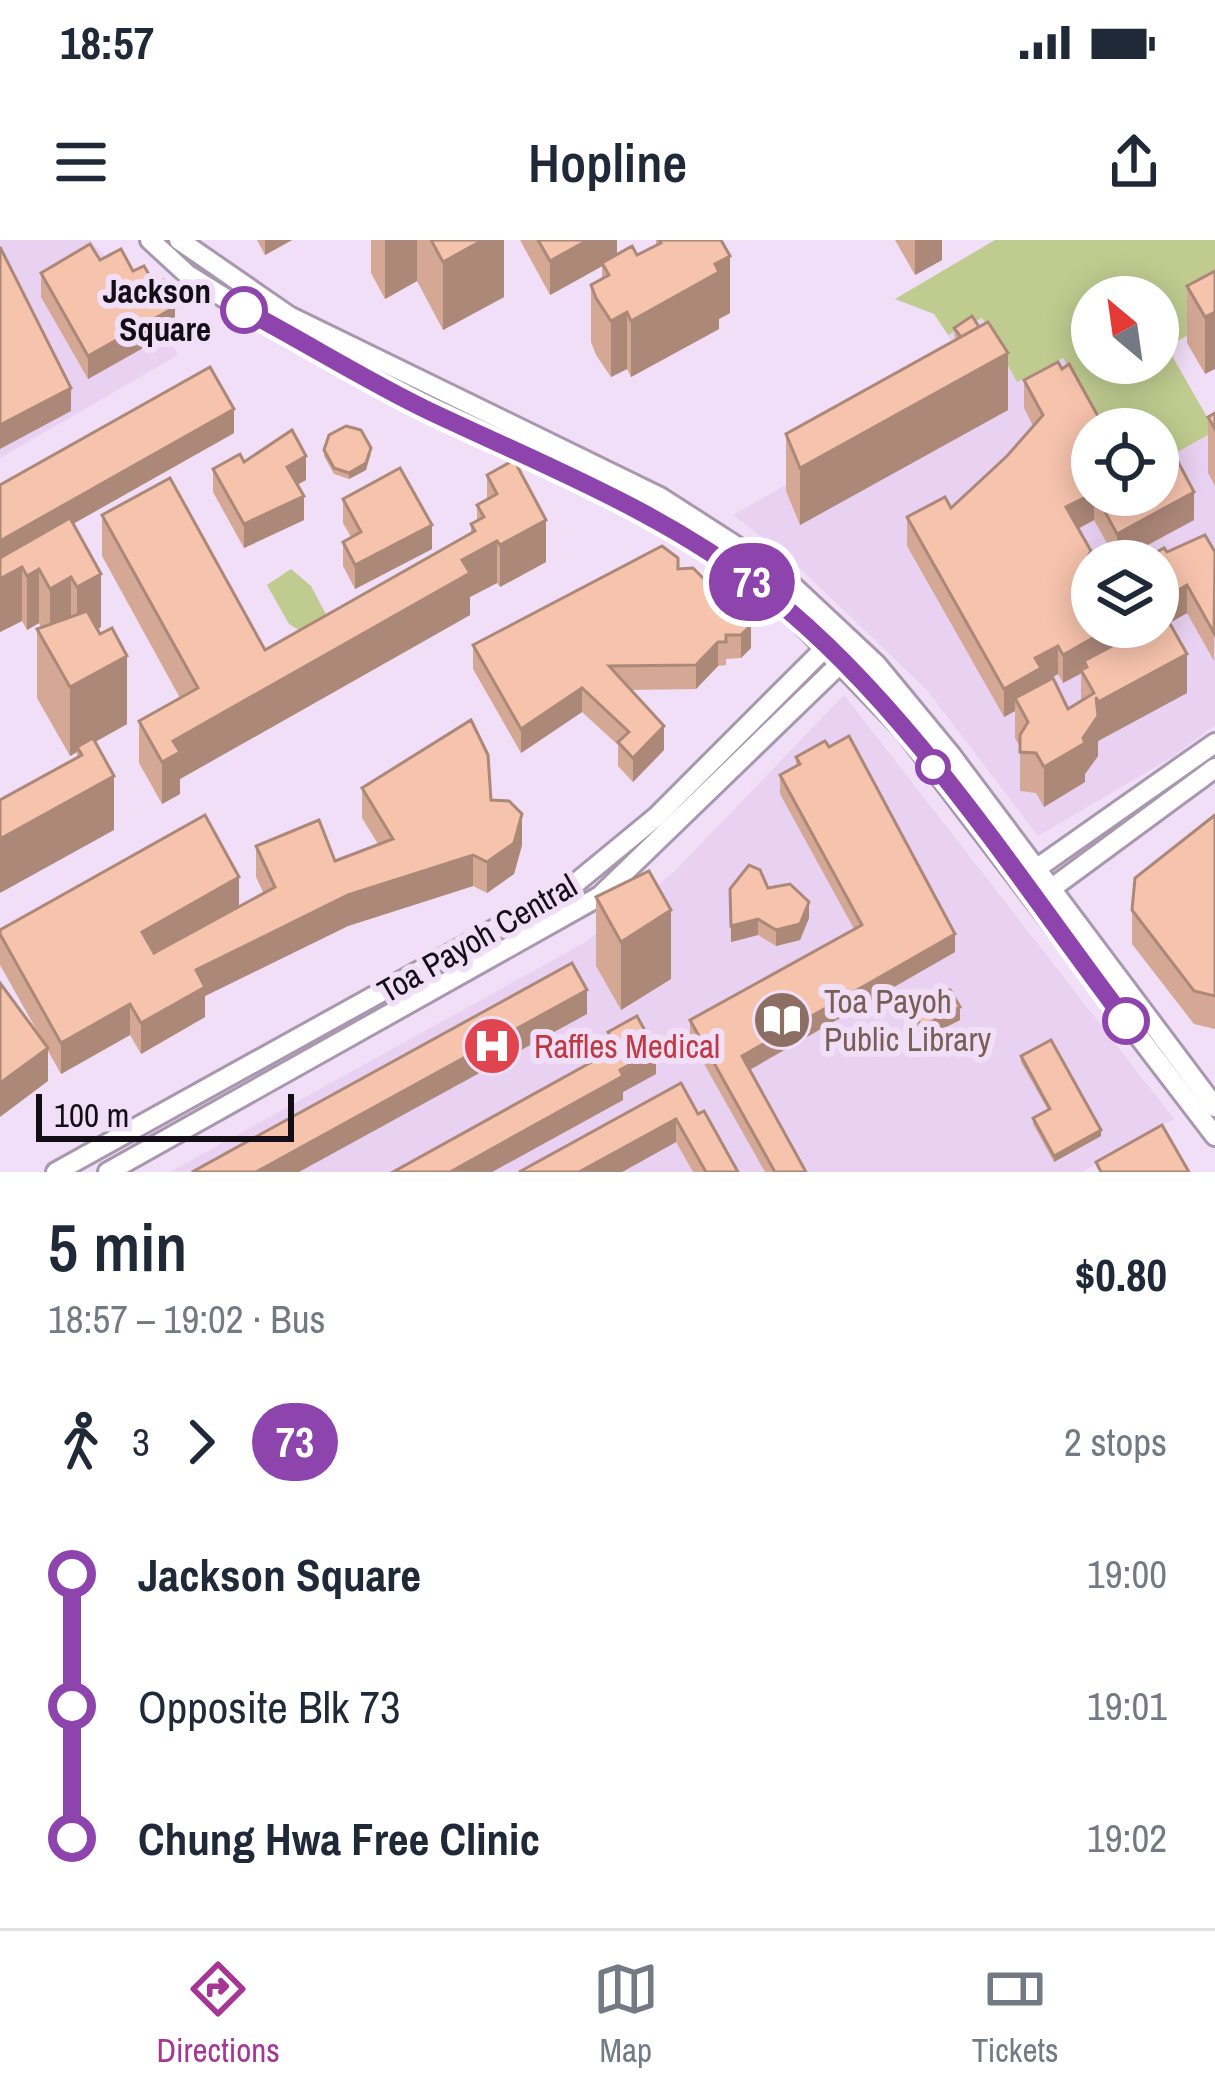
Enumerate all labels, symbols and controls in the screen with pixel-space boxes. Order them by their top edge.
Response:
text: 18:57 [60,12,154,73]
text: Hopline [528,126,687,199]
icon: menu [48,129,114,195]
icon: share [1101,129,1167,195]
place label: Jackson Square [103,269,211,351]
north arrow [1071,276,1179,384]
map controls [1071,276,1179,648]
marker: Jackson Square [222,288,266,332]
button: locate [1071,408,1179,516]
button: layers [1071,540,1179,648]
line badge: 73 [698,543,806,621]
text: 73 [733,554,771,610]
unlabelled marker [917,751,949,783]
street label: Toa Payoh Central [370,863,584,1013]
place label: Toa Payoh Public Library [824,979,991,1061]
library icon: Toa Payoh Public Library [751,989,813,1051]
unlabelled marker [1104,999,1148,1043]
hospital icon: Raffles Medical [461,1015,523,1077]
place label: Raffles Medical [534,1024,720,1068]
scale bar [36,1088,294,1141]
text: 100 m [54,1093,129,1137]
text: 5 min [48,1203,187,1292]
text: $0.80 [1075,1244,1167,1305]
text: 18:57 – 19:02 · Bus [48,1293,325,1345]
icon: walk [48,1409,114,1475]
icon: forward [168,1409,234,1475]
text: 73 [276,1414,314,1470]
text: 3 [132,1416,150,1468]
text: 2 stops [1064,1416,1167,1468]
text: Jackson Square [138,1544,421,1605]
text: 19:00 [1087,1548,1167,1600]
text: Opposite Blk 73 [138,1676,401,1737]
text: 19:01 [1087,1680,1167,1732]
text: Chung Hwa Free Clinic [138,1808,540,1869]
text: 19:02 [1087,1812,1167,1864]
tab: Directions [157,1956,280,2072]
tab: Map [593,1956,659,2072]
tab: Tickets [972,1956,1058,2072]

